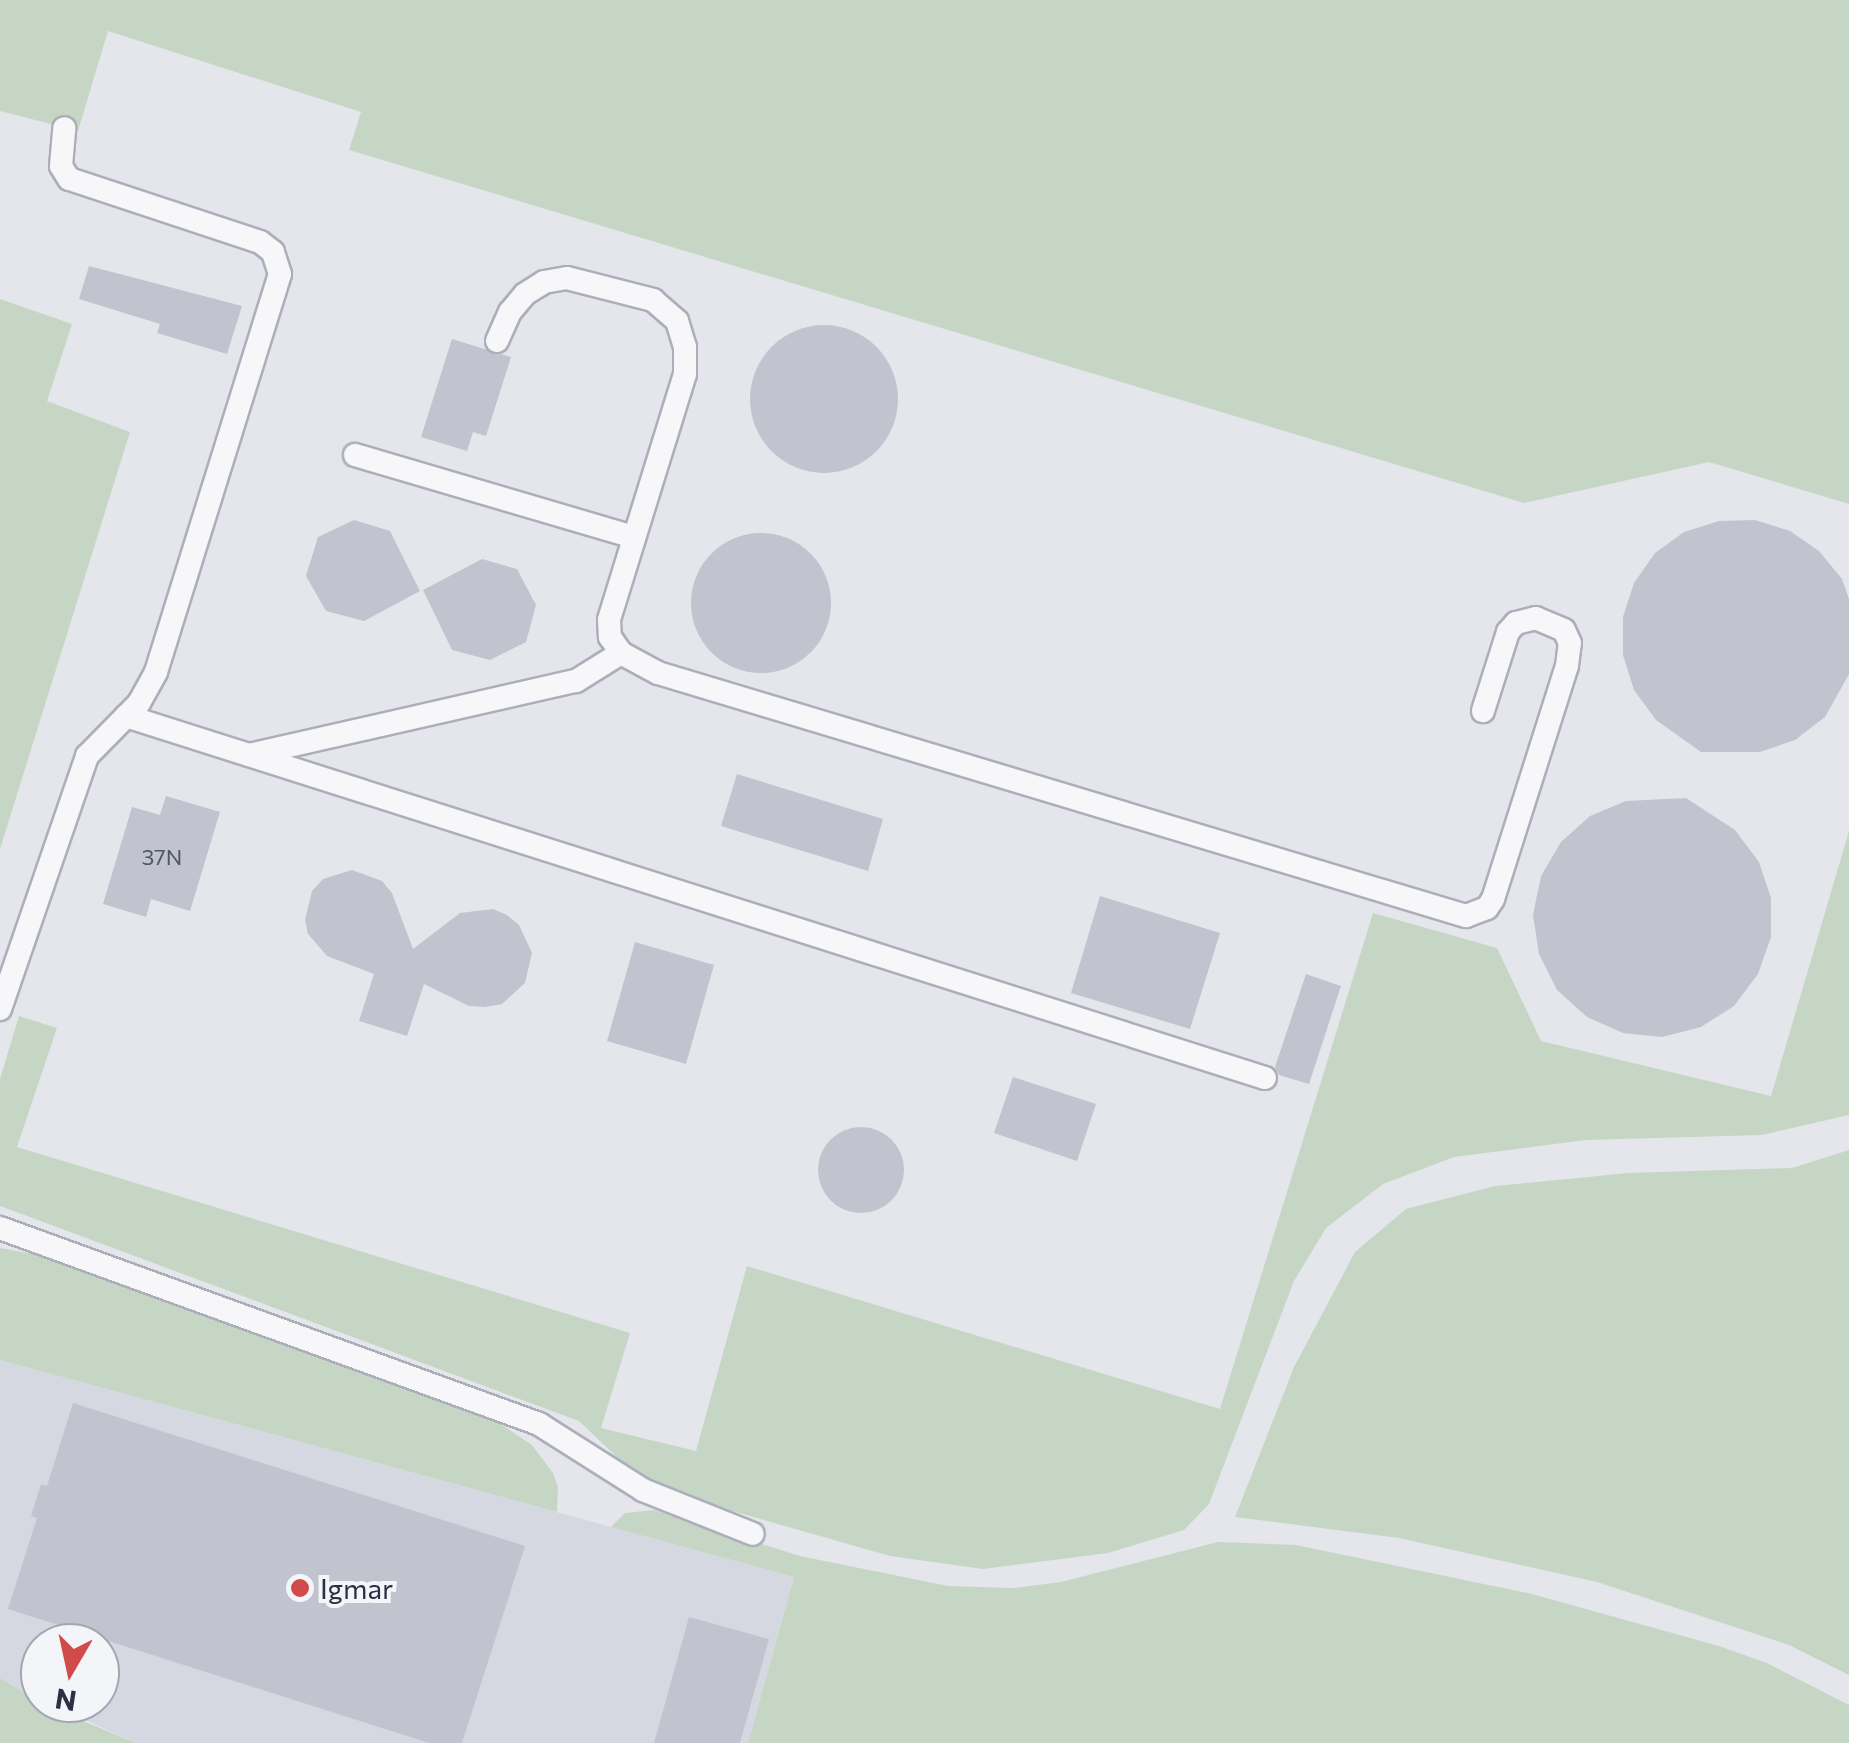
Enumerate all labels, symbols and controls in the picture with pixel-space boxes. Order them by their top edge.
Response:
house number: 37N [142,844,182,870]
place label: Igmar [320,1571,393,1605]
marker: Igmar [289,1577,311,1599]
north arrow [20,1623,120,1723]
text: N [53,1682,79,1719]

